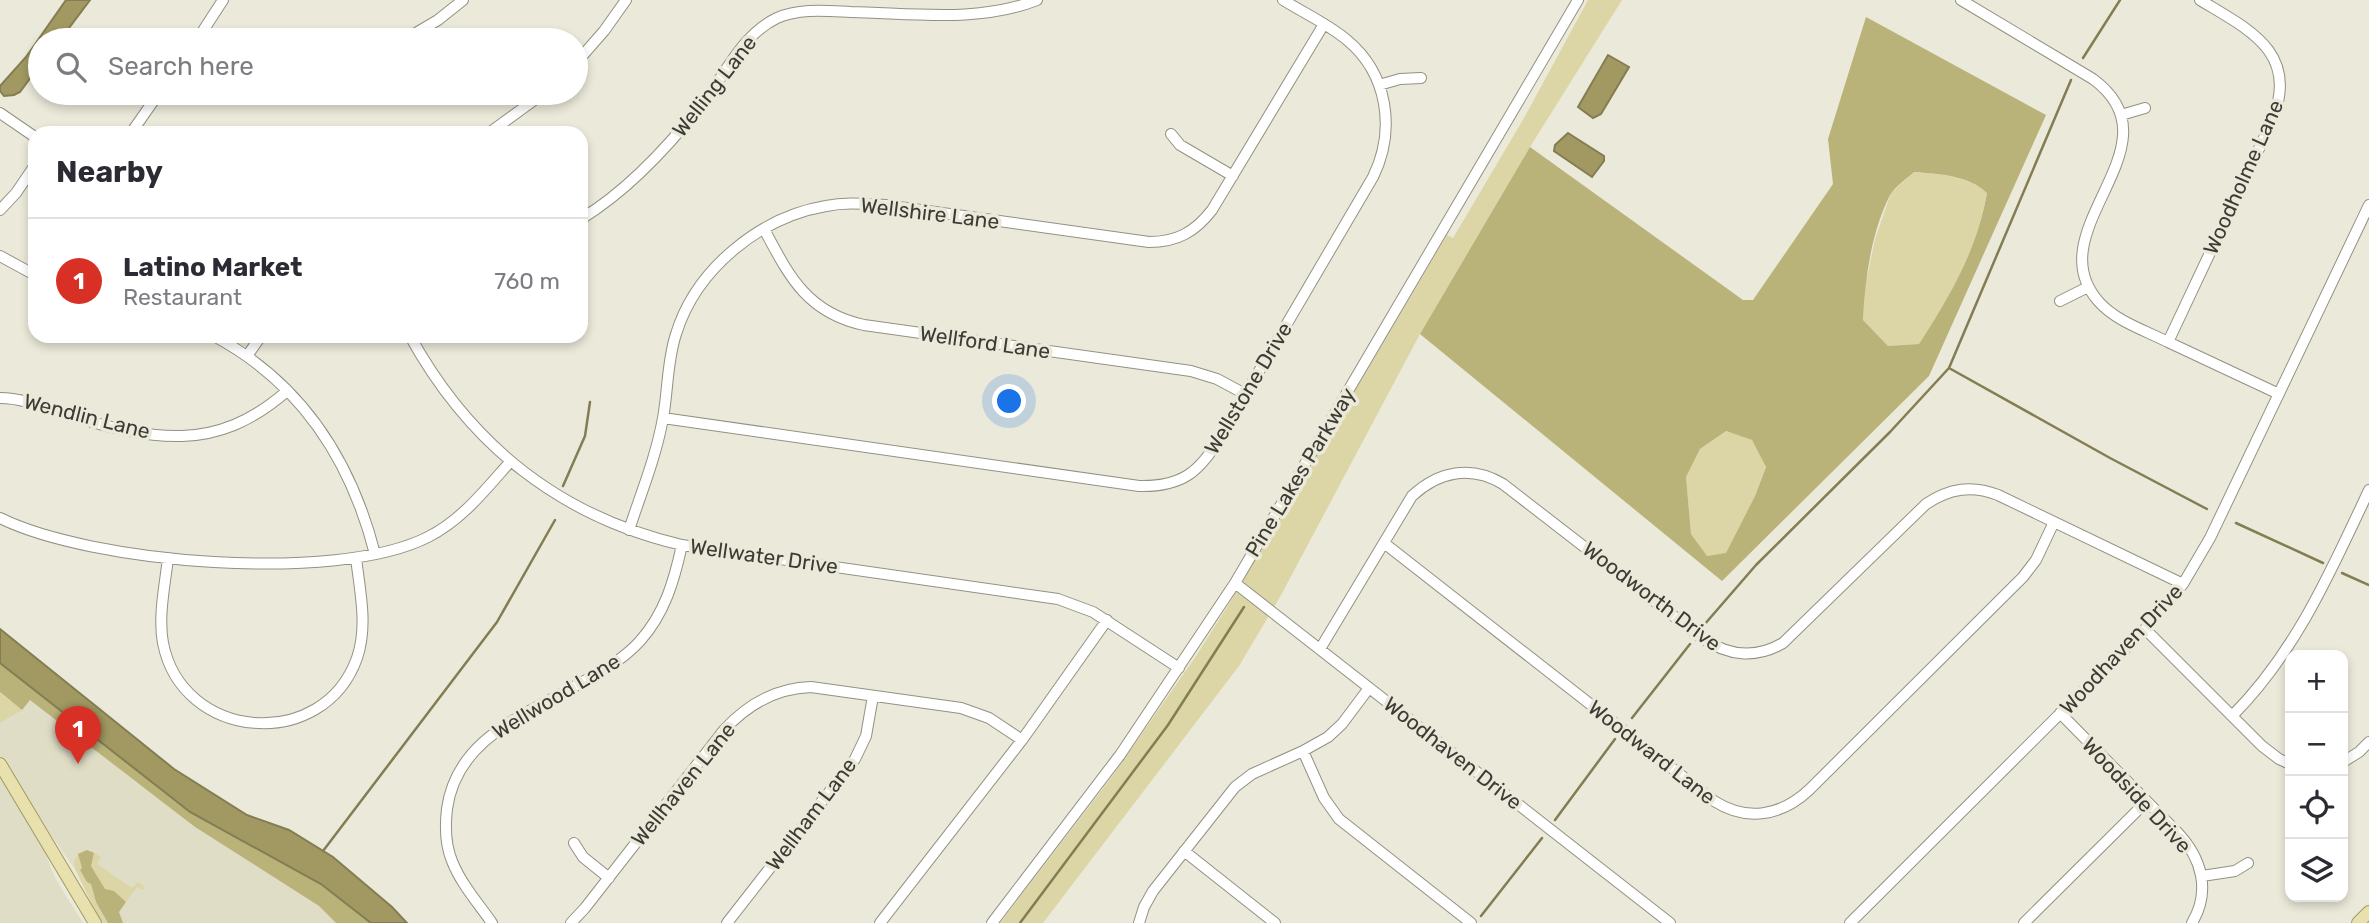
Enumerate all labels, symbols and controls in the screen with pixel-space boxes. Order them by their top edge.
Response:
search box [28,28,588,105]
street label: Welling Lane [667,30,761,142]
icon: search [52,48,90,86]
text: Search here [108,51,254,82]
street label: Woodholme Lane [2198,96,2288,258]
text: Nearby [56,154,163,190]
street label: Wellshire Lane [859,192,1001,234]
text: Latino Market [123,252,302,283]
text: 1 [73,267,85,295]
text: 760 m [494,267,560,295]
text: Restaurant [123,283,242,311]
street label: Wellstone Drive [1199,317,1297,459]
street label: Wellford Lane [918,320,1052,364]
street label: Pine Lakes Parkway [1240,383,1361,561]
your location [992,384,1026,418]
street label: Wendlin Lane [21,388,153,444]
street label: Wellwater Drive [688,533,840,579]
street label: Woodworth Drive [1578,536,1726,656]
street label: Woodhaven Drive [2054,579,2188,719]
street label: Wellwood Lane [488,648,624,744]
map controls [2285,650,2348,902]
button: + [2285,650,2348,713]
street label: Woodhaven Drive [1379,691,1527,815]
street label: Woodward Lane [1583,695,1721,809]
pin: 1 [55,706,101,764]
button: − [2285,713,2348,776]
street label: Wellhaven Lane [626,717,740,851]
street label: Woodside Drive [2077,732,2197,858]
street label: Wellham Lane [761,753,861,875]
button: locate [2285,776,2348,839]
button: layers [2285,839,2348,902]

